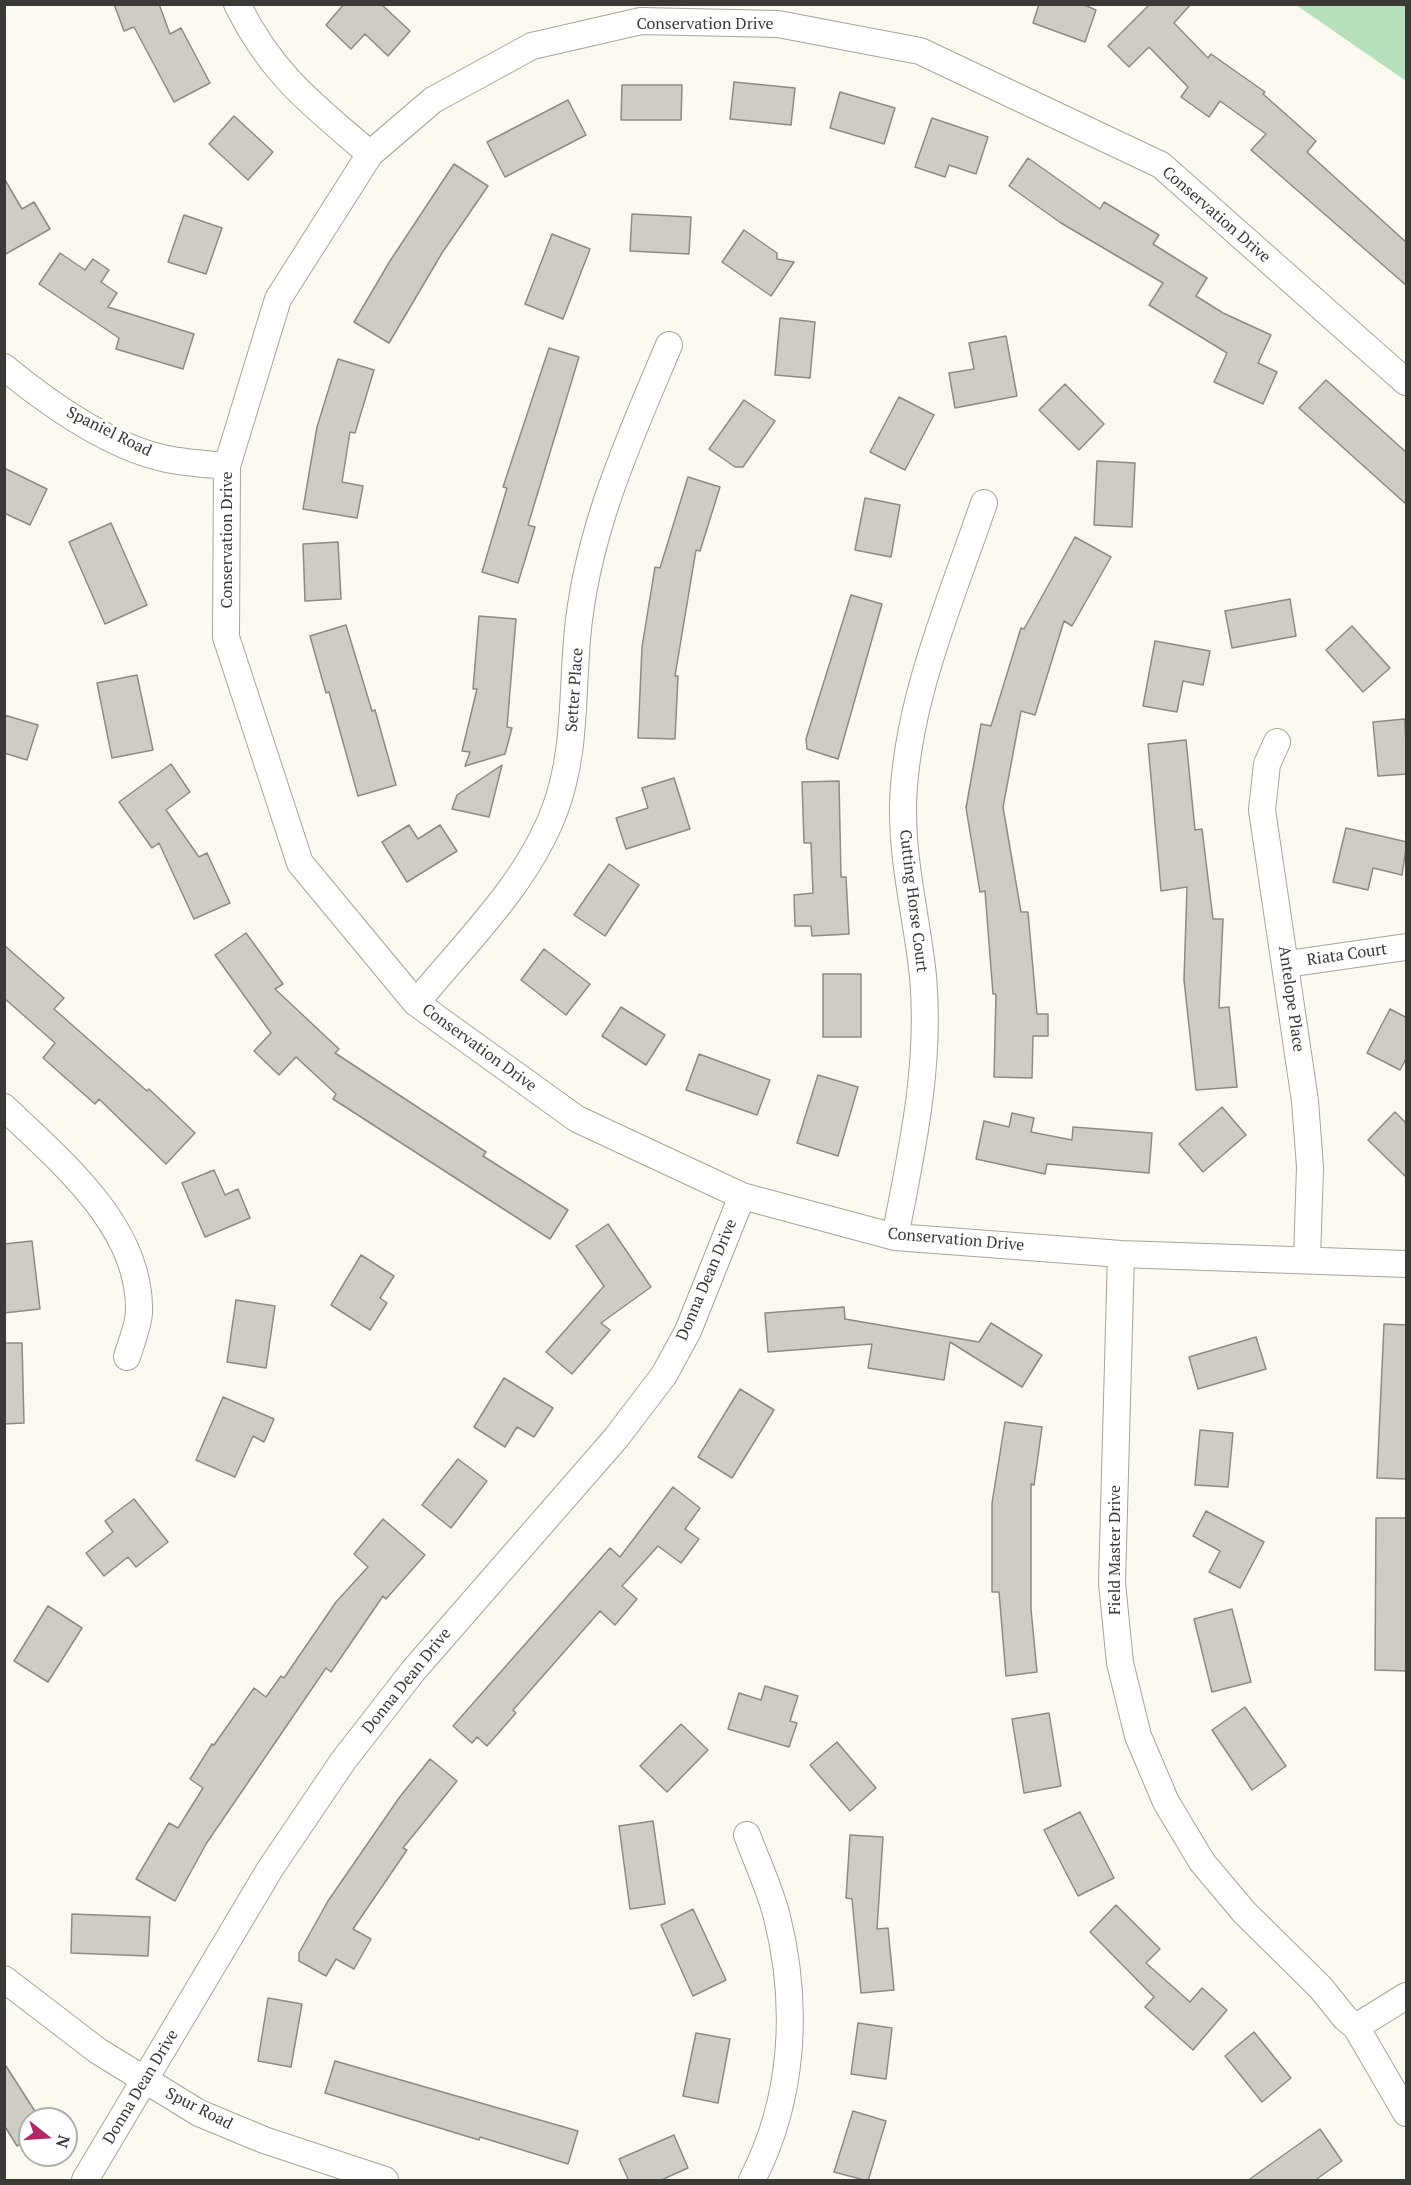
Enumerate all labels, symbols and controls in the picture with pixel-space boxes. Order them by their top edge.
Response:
street label: Conservation Drive [636,14,774,34]
street label: Conservation Drive [1158,163,1274,267]
street label: Spaniel Road [63,403,155,461]
street label: Conservation Drive [217,471,237,609]
street label: Setter Place [562,647,588,733]
street label: Cutting Horse Court [895,829,931,973]
street label: Riata Court [1306,940,1388,970]
street label: Antelope Place [1274,945,1308,1053]
street label: Conservation Drive [418,1000,540,1096]
street label: Donna Dean Drive [673,1216,741,1344]
street label: Conservation Drive [887,1224,1025,1256]
street label: Field Master Drive [1105,1485,1125,1615]
street label: Donna Dean Drive [359,1624,455,1738]
street label: Donna Dean Drive [99,2026,183,2148]
street label: Spur Road [162,2084,236,2134]
north arrow [18,2107,78,2167]
text: N [51,2133,76,2151]

